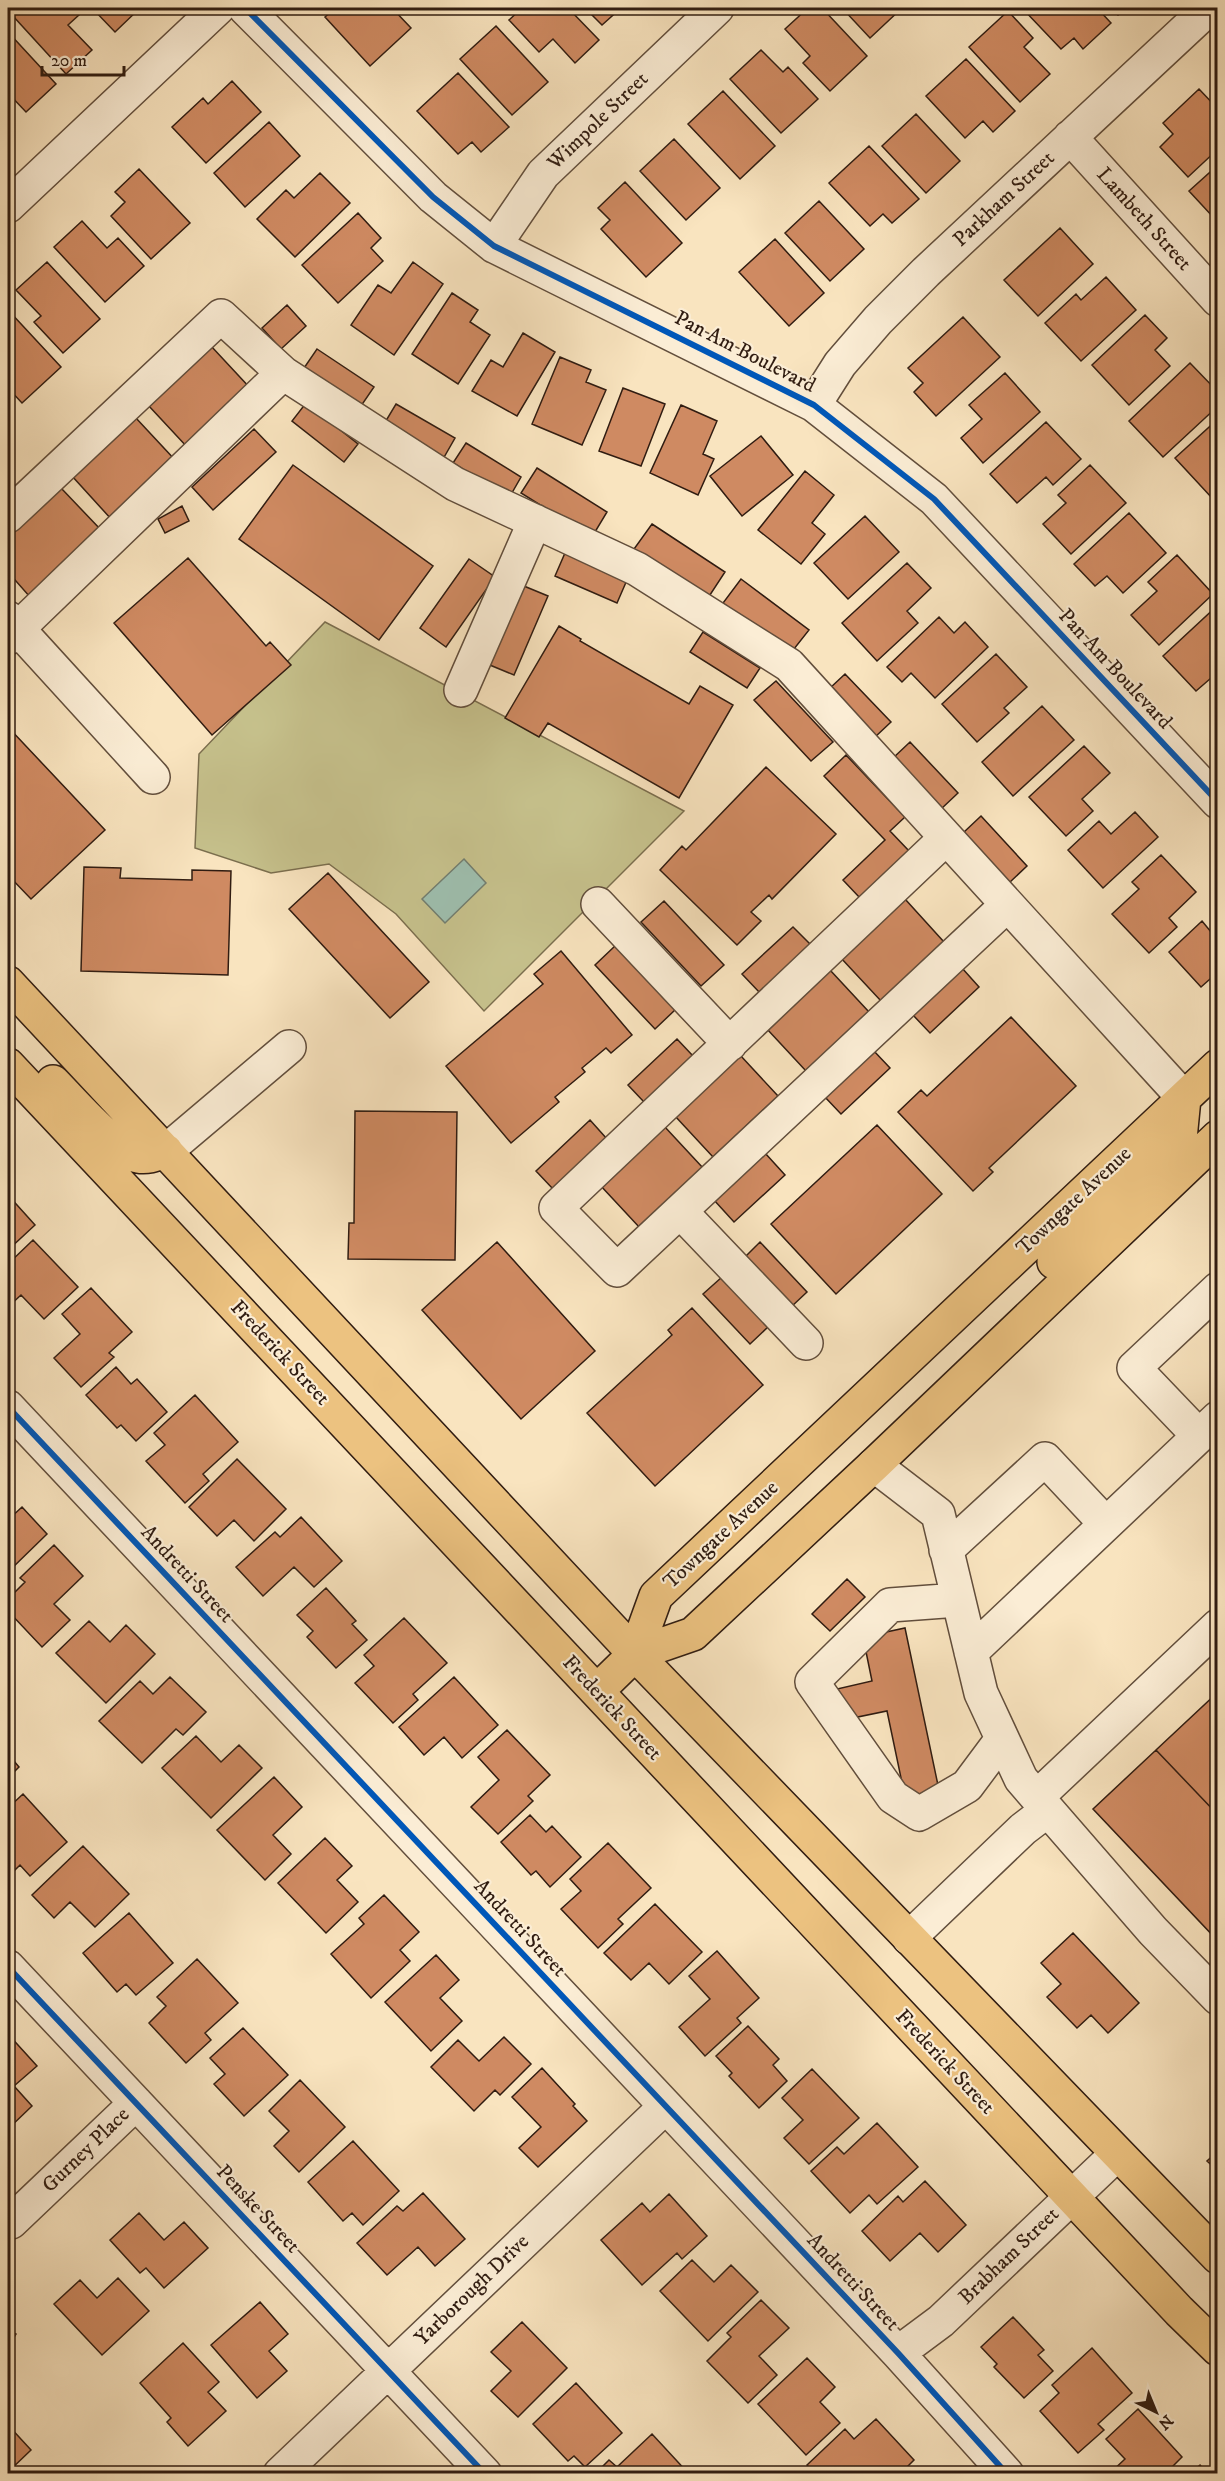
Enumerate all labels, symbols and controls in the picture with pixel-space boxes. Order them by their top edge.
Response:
scale bar [42,39,124,77]
text: 20 m [51,50,87,72]
street label: Wimpole Street [541,66,654,176]
street label: Parkham Street [948,145,1060,253]
street label: Lambeth Street [1091,162,1197,276]
street label: Pan Am Boulevard [670,305,821,399]
street label: Pan Am Boulevard [1053,603,1178,735]
street label: Towngate Avenue [1011,1141,1137,1261]
street label: Frederick Street [225,1295,336,1411]
street label: Towngate Avenue [658,1475,784,1595]
street label: Andretti Street [135,1520,239,1629]
street label: Frederick Street [557,1650,668,1766]
street label: Andretti Street [468,1874,572,1983]
street label: Frederick Street [890,2004,1001,2120]
street label: Gurney Place [37,2102,135,2198]
street label: Penske Street [210,2159,306,2259]
street label: Brabham Street [953,2201,1065,2310]
street label: Andretti Street [801,2228,905,2337]
street label: Yarborough Drive [409,2229,535,2351]
north arrow [1126,2382,1186,2442]
text: N [1154,2410,1177,2434]

